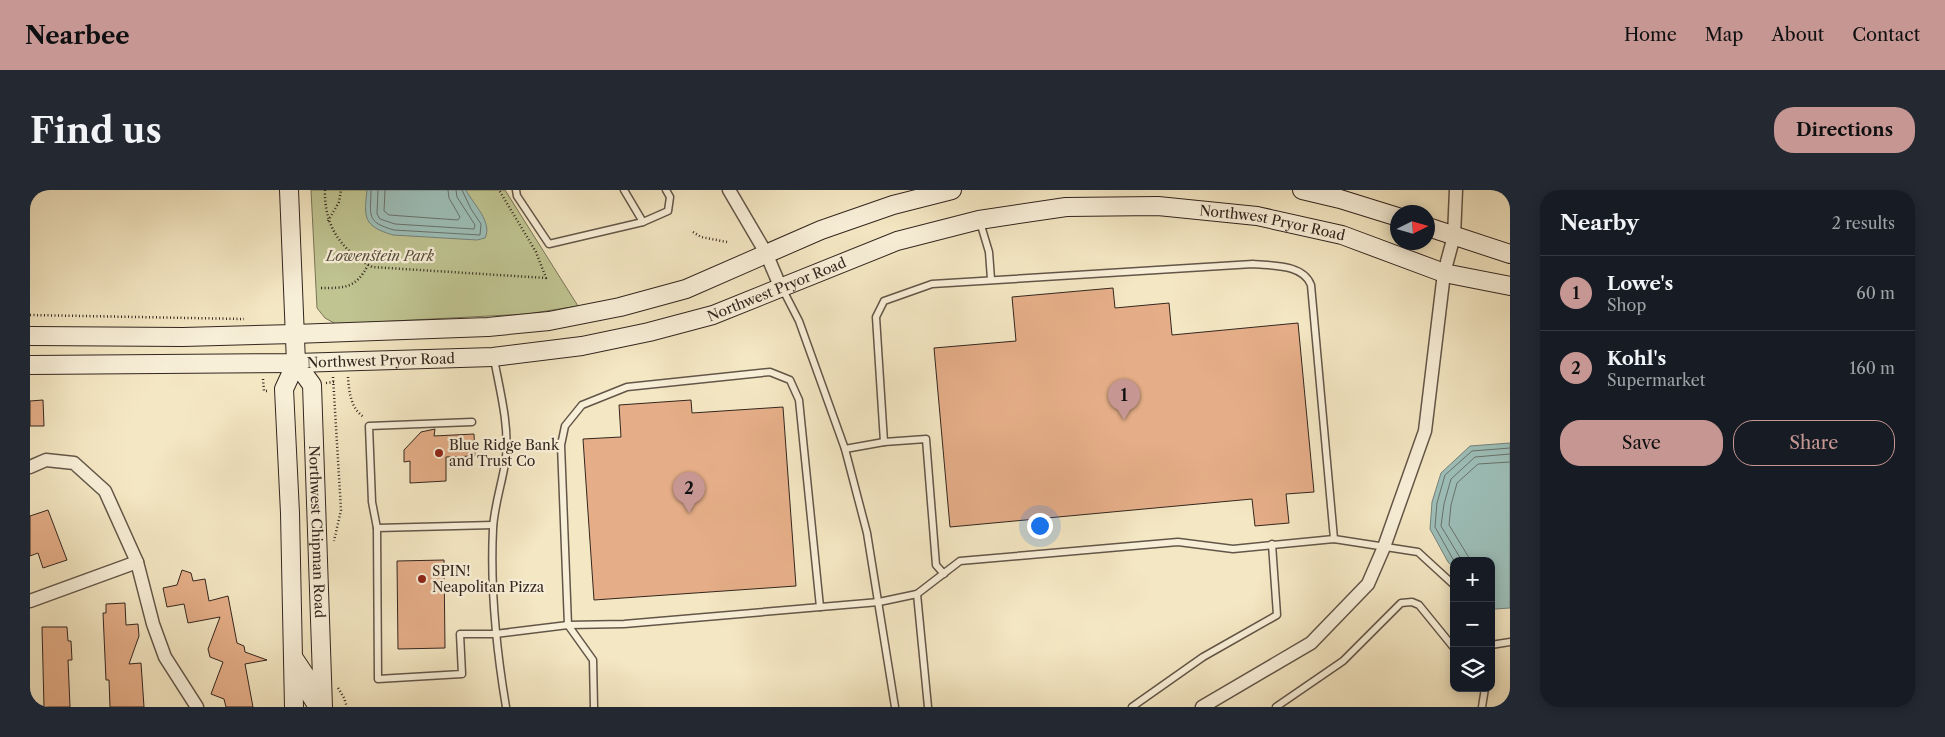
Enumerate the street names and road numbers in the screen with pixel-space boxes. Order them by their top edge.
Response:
street label: Northwest Pryor Road [1198,201,1347,245]
street label: Northwest Pryor Road [705,253,849,325]
street label: Northwest Pryor Road [307,349,456,372]
street label: Northwest Chipman Road [305,445,329,619]

